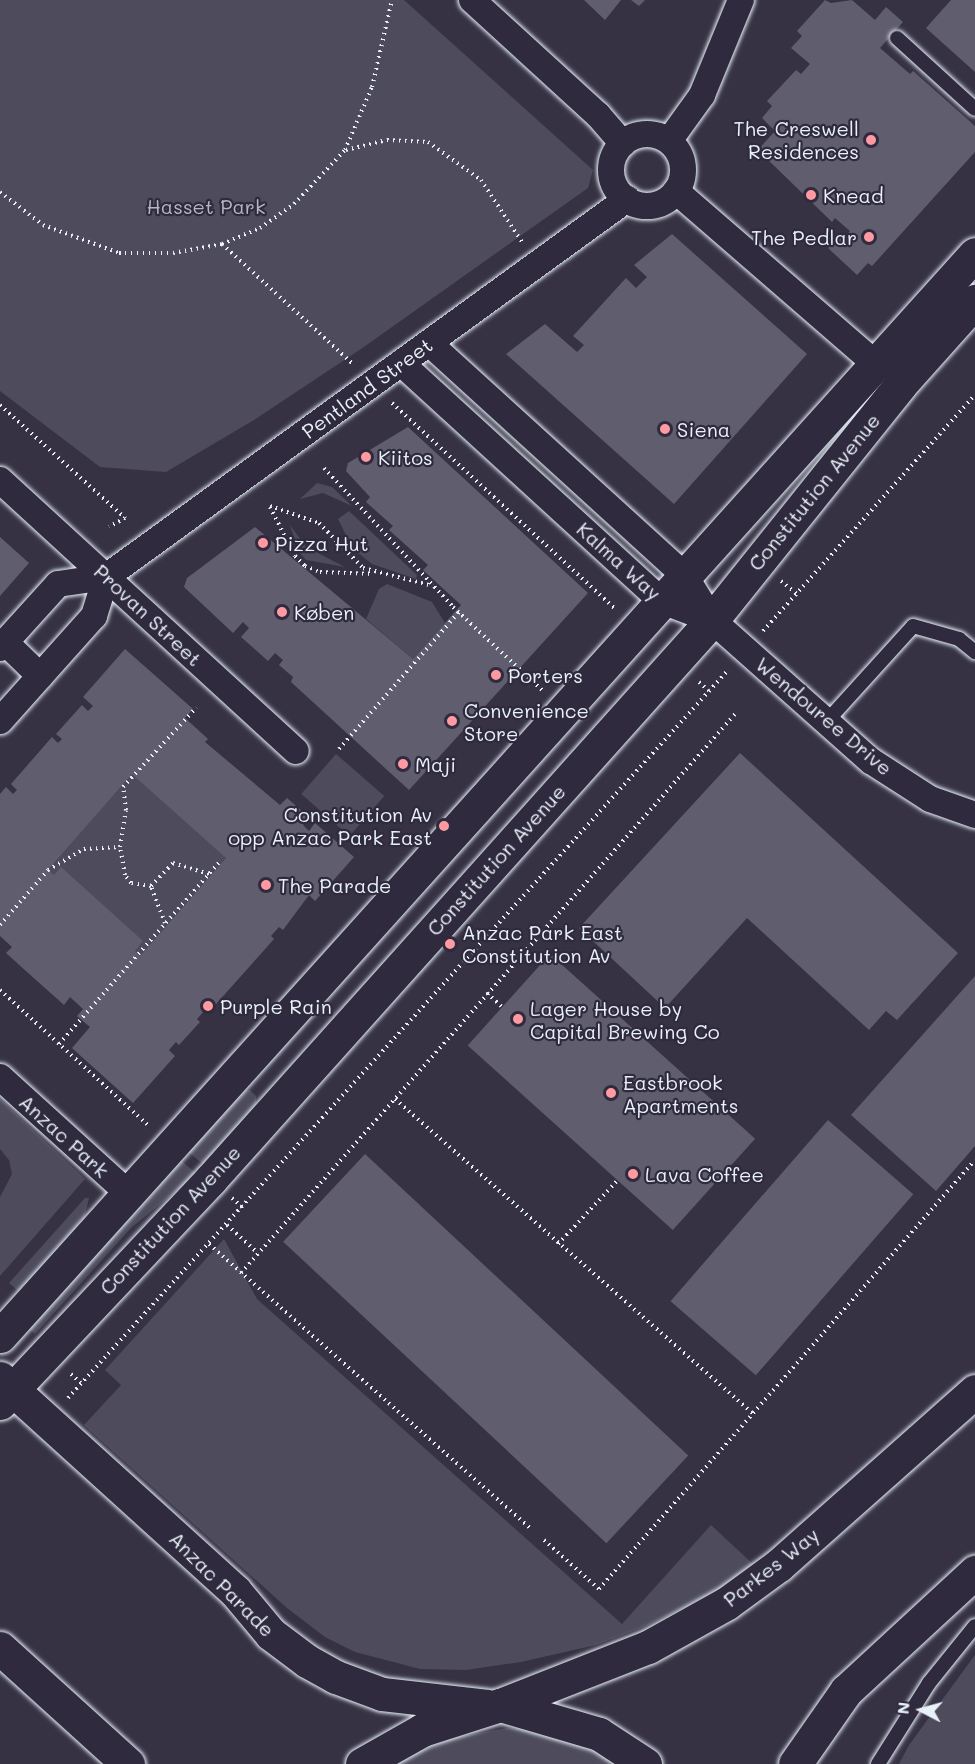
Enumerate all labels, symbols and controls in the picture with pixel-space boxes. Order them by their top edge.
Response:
place label: The Creswell Residences [733,116,859,163]
marker: The Creswell Residences [864,133,878,147]
place label: Knead [823,183,884,207]
marker: Knead [804,188,818,202]
park label: Hasset Park [146,194,266,218]
place label: The Pedlar [751,225,857,249]
marker: The Pedlar [862,230,876,244]
street label: Pentland Street [297,333,437,443]
street label: Constitution Avenue [743,409,885,575]
place label: Siena [677,417,730,441]
marker: Siena [658,422,672,436]
place label: Kiitos [378,445,433,469]
marker: Kiitos [359,450,373,464]
street label: Kalma Way [572,517,666,605]
place label: Pizza Hut [275,531,368,555]
marker: Pizza Hut [256,536,270,550]
street label: Provan Street [89,559,207,671]
place label: Køben [294,600,354,624]
marker: Køben [275,605,289,619]
street label: Wendouree Drive [751,652,897,780]
place label: Porters [508,663,583,687]
marker: Porters [489,668,503,682]
place label: Convenience Store [464,698,589,745]
marker: Convenience Store [445,714,459,728]
place label: Maji [415,752,456,776]
marker: Maji [396,757,410,771]
street label: Constitution Avenue [422,779,570,941]
place label: Constitution Av opp Anzac Park East [228,802,432,849]
marker: Constitution Av opp Anzac Park East [437,819,451,833]
place label: The Parade [278,873,391,897]
marker: The Parade [259,878,273,892]
place label: Anzac Park East Constitution Av [462,921,623,968]
marker: Anzac Park East Constitution Av [443,937,457,951]
place label: Purple Rain [220,994,332,1018]
place label: Lager House by Capital Brewing Co [530,996,720,1043]
marker: Purple Rain [201,999,215,1013]
marker: Lager House by Capital Brewing Co [511,1012,525,1026]
place label: Eastbrook Apartments [623,1070,738,1117]
marker: Eastbrook Apartments [604,1086,618,1100]
street label: Anzac Park [14,1090,114,1182]
street label: Constitution Avenue [95,1140,245,1300]
place label: Lava Coffee [645,1162,764,1186]
marker: Lava Coffee [626,1167,640,1181]
street label: Parkes Way [719,1522,823,1612]
street label: Anzac Parade [164,1526,280,1642]
north arrow [891,1680,951,1740]
text: N [892,1701,914,1715]

